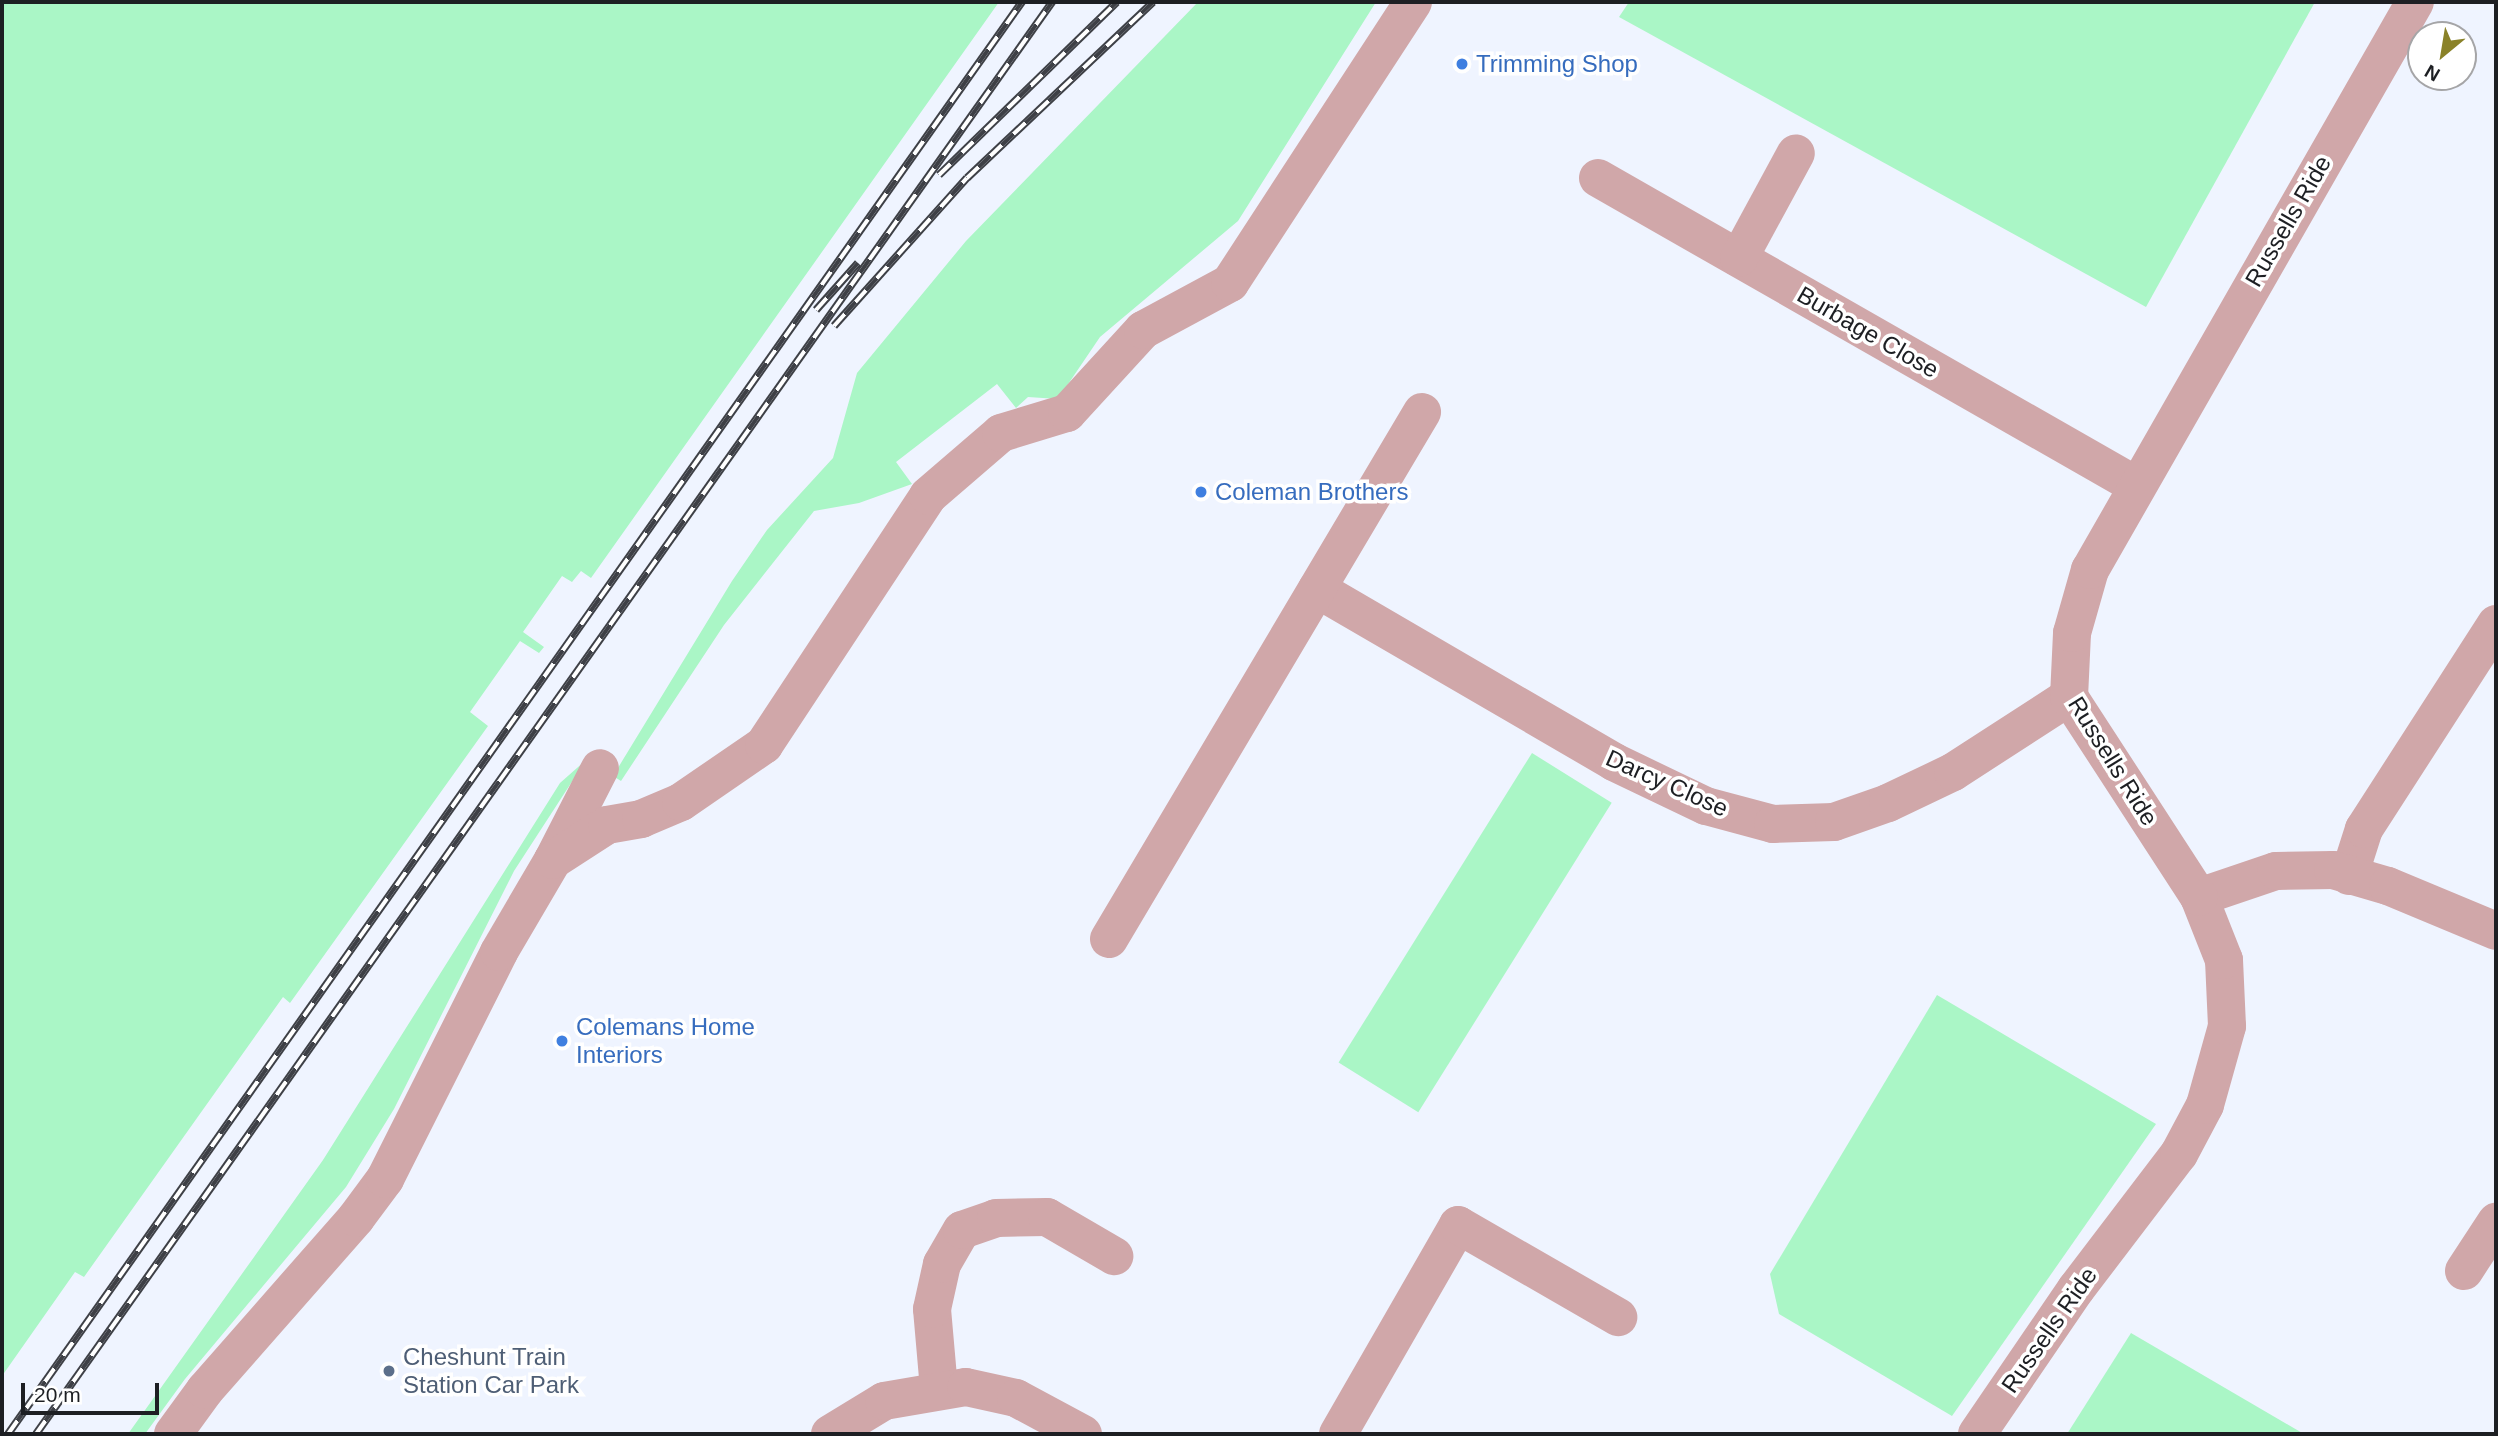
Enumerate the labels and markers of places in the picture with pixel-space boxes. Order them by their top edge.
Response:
place label: Trimming Shop [1476,50,1638,78]
marker: Trimming Shop [1454,56,1470,72]
place label: Coleman Brothers [1215,478,1408,506]
marker: Coleman Brothers [1193,484,1209,500]
place label: Colemans Home Interiors [576,1013,755,1069]
marker: Colemans Home Interiors [554,1033,570,1049]
place label: Cheshunt Train Station Car Park [403,1343,579,1399]
marker: Cheshunt Train Station Car Park [381,1363,397,1379]

